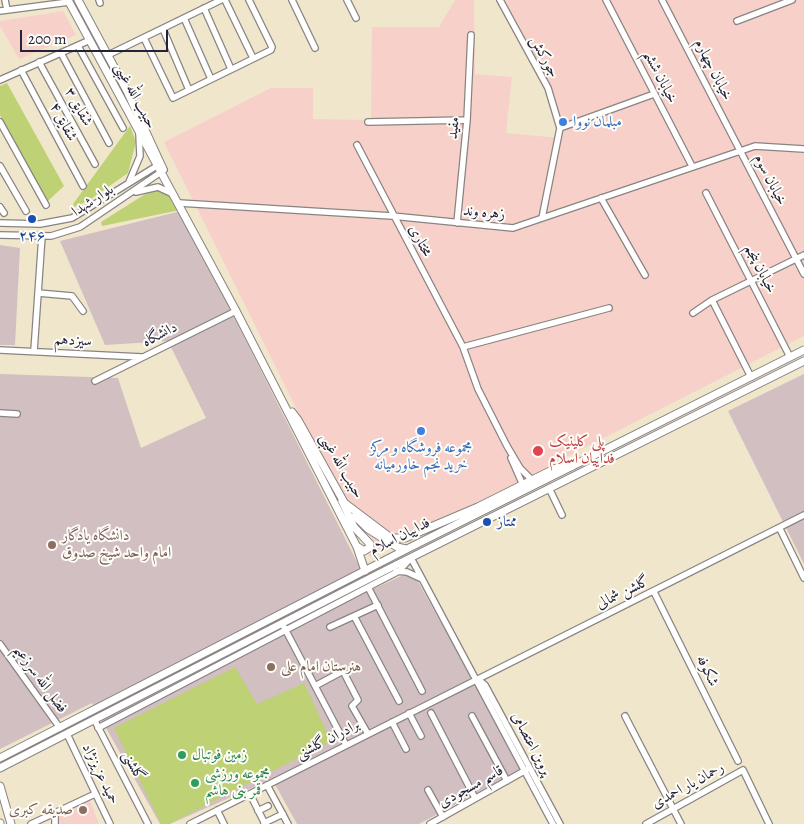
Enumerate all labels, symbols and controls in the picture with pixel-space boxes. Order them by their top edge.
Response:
scale bar [22,20,170,52]
text: 200 m [28,29,67,49]
street label: جورکش [526,33,562,81]
street label: خیابان چهارم [690,36,736,104]
street label: خیابان ششم [639,47,681,107]
street label: حبیب الله غیبی [110,60,160,132]
street label: شقایق ۳ [60,85,96,129]
street label: شقایق ۴ [45,100,81,144]
place label: مبلمان نووا [573,113,622,131]
street label: مفید [444,116,464,140]
marker: مبلمان نووا [557,116,569,128]
street label: خیابان سوم [749,151,791,209]
street label: بلوار شهدا [69,181,117,221]
street label: زهره وند [462,202,506,224]
marker: ۲۴۶ [26,213,38,225]
street label: مختاری [404,222,436,260]
place label: ۲۴۶ [19,227,45,245]
street label: خیابان پنجم [740,241,780,297]
street label: دانشگاه [139,319,181,351]
street label: سیزدهم [53,331,93,351]
marker: مجموعه فروشگاه و مرکز خرید نجم خاورمیانه [415,425,427,437]
street label: حبیب الله غیبی [315,430,367,502]
place label: پلی کلینیک فداییان اسلام [549,433,615,468]
place label: مجموعه فروشگاه و مرکز خرید نجم خاورمیانه [370,439,472,474]
marker: پلی کلینیک فداییان اسلام [531,444,545,458]
place label: ممتاز [497,513,517,531]
street label: فداییان اسلام [367,514,433,560]
marker: ممتاز [481,516,493,528]
place label: دانشگاه یادگار امام واحد شیخ صدوق [62,527,171,562]
marker: دانشگاه یادگار امام واحد شیخ صدوق [46,539,58,551]
street label: گلشن شمالی [593,572,653,614]
street label: فضل الله سرزعیم [9,641,71,717]
street label: شکوفه [692,652,722,690]
place label: هنرستان امام علی [281,658,361,676]
marker: هنرستان امام علی [265,661,277,673]
street label: پروین اعتصامی [507,709,555,779]
street label: برادران گلشنی [293,716,363,764]
street label: حمید عزیزنژاد [78,741,122,807]
place label: زمین فوتبال [192,746,248,764]
street label: گلشنی [118,748,148,784]
marker: زمین فوتبال [176,749,188,761]
street label: رحمان یار احمدی [649,759,727,813]
street label: قاسم مسجودی [435,762,507,812]
place label: مجموعه ورزشی قمر بنی هاشم [205,765,270,800]
marker: مجموعه ورزشی قمر بنی هاشم [189,777,201,789]
place label: صدیقه کبری [9,801,73,819]
marker: صدیقه کبری [77,804,89,816]

